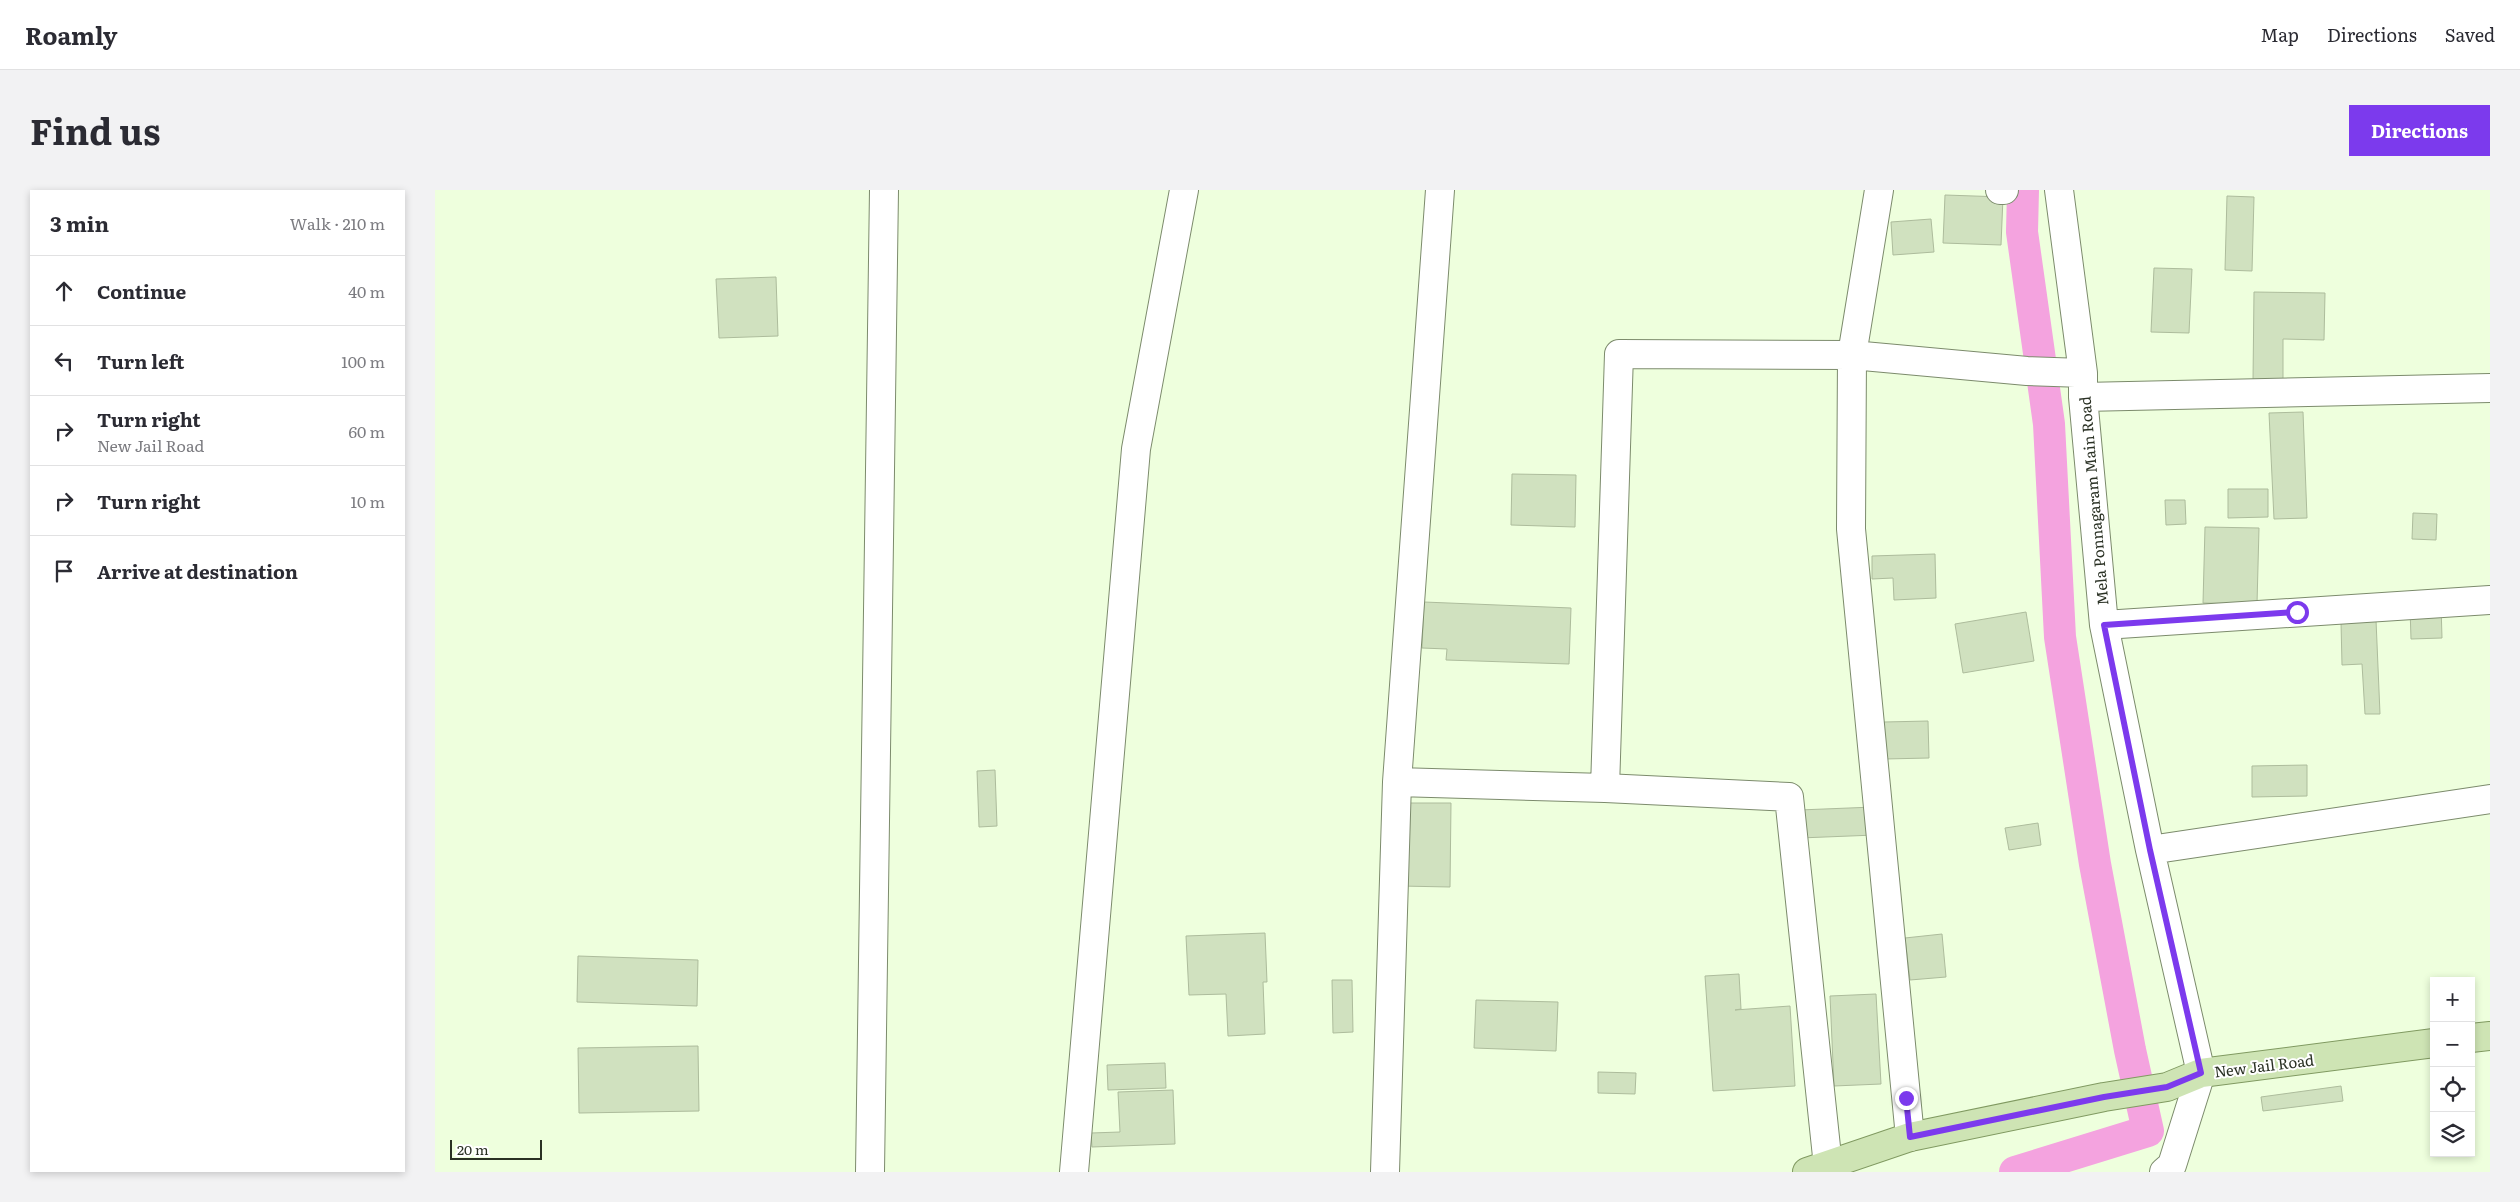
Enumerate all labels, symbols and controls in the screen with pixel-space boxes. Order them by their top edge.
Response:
text: Roamly [25,17,118,52]
text: Map [2261,21,2299,48]
text: Directions [2327,21,2417,48]
text: Saved [2445,21,2495,48]
text: Find us [30,104,160,156]
button: Directions [2349,105,2490,156]
text: 3 min [50,207,109,238]
text: Walk · 210 m [290,211,385,235]
icon: ahead [50,277,78,305]
text: Continue [97,277,186,305]
text: 40 m [348,279,385,303]
icon: left [50,347,78,375]
text: Turn left [97,347,184,375]
text: 100 m [341,349,385,373]
street label: Mela Ponnagaram Main Road [2072,396,2114,606]
text: Turn right [97,405,201,433]
icon: right [50,417,78,445]
text: 60 m [348,419,385,443]
text: New Jail Road [97,433,204,457]
icon: right [50,487,78,515]
text: Turn right [97,487,201,515]
text: 10 m [351,489,385,513]
icon: arrive [50,557,78,585]
text: Arrive at destination [97,557,298,585]
route start [2286,601,2309,624]
map controls [2430,977,2475,1157]
button: + [2430,977,2475,1022]
button: − [2430,1022,2475,1067]
street label: New Jail Road [2213,1047,2315,1083]
button: locate [2430,1067,2475,1112]
route end [1895,1087,1918,1110]
button: layers [2430,1112,2475,1157]
scale bar [450,1137,543,1160]
text: 20 m [457,1139,489,1159]

